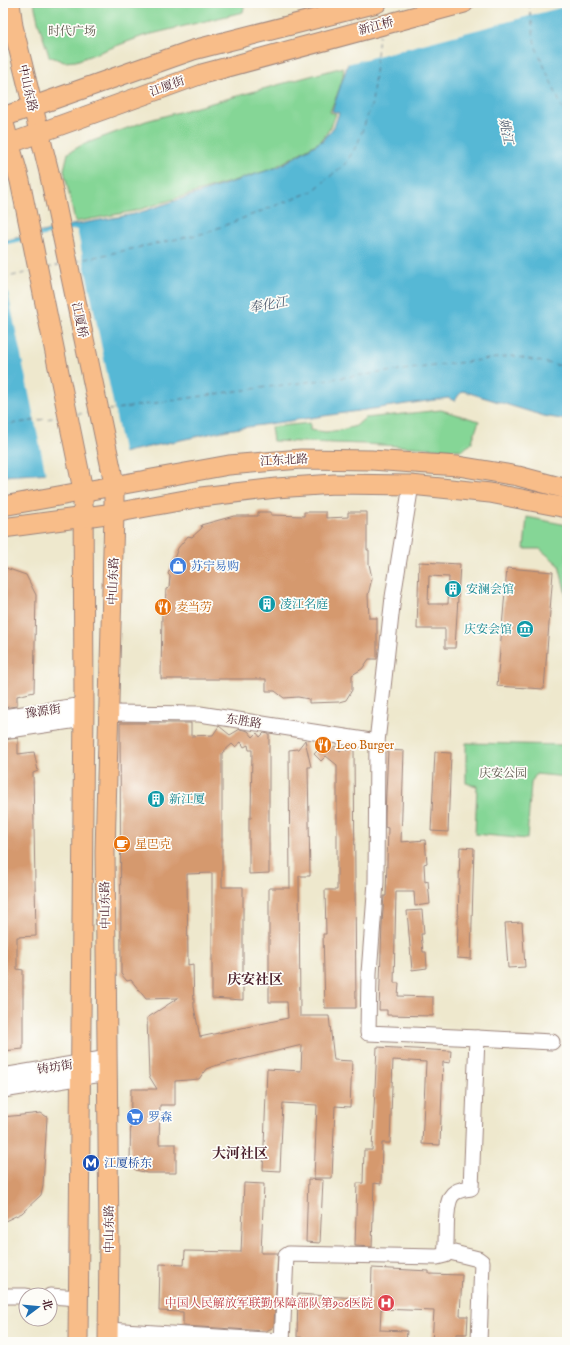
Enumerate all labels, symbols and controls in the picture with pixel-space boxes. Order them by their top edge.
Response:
street label: 新江桥 [357,15,395,38]
park label: 时代广场 [48,24,96,39]
street label: 中山东路 [15,63,40,113]
street label: 江厦街 [148,73,188,100]
water label: 姚江 [495,117,517,148]
water label: 奉化江 [248,293,291,317]
street label: 江厦桥 [68,301,91,339]
street label: 江东北路 [260,452,308,469]
shop icon: 苏宁易购 [168,556,188,576]
street label: 中山东路 [105,557,122,605]
place label: 苏宁易购 [191,559,239,574]
building icon: 安澜会馆 [443,579,463,599]
place label: 安澜会馆 [466,582,514,597]
building icon: 凌江名庭 [257,594,277,614]
restaurant icon: 麦当劳 [153,597,173,617]
place label: 凌江名庭 [280,597,328,612]
place label: 麦当劳 [176,600,212,615]
museum icon: 庆安会馆 [515,619,535,639]
place label: 庆安会馆 [464,622,512,637]
street label: 豫源街 [24,701,63,721]
street label: 东胜路 [225,711,263,732]
restaurant icon: Leo Burger [313,735,333,755]
place label: Leo Burger [336,738,395,753]
park label: 庆安公园 [479,766,527,781]
building icon: 新江厦 [146,789,166,809]
place label: 新江厦 [169,792,205,807]
cafe icon: 星巴克 [112,834,132,854]
place label: 星巴克 [135,837,171,852]
street label: 中山东路 [98,881,113,929]
district label: 庆安社区 [227,971,283,989]
street label: 铸坊街 [36,1057,75,1078]
supermarket icon: 罗森 [125,1107,145,1127]
place label: 罗森 [148,1110,172,1125]
district label: 大河社区 [212,1145,268,1163]
metro station icon: 江厦桥东 [81,1153,101,1173]
place label: 江厦桥东 [104,1156,152,1171]
street label: 中山东路 [102,1205,117,1253]
north arrow [18,1287,58,1327]
hospital icon: 中国人民解放军联勤保障部队第906医院 [376,1293,396,1313]
place label: 中国人民解放军联勤保障部队第906医院 [165,1296,373,1311]
text: 北 [38,1297,55,1312]

